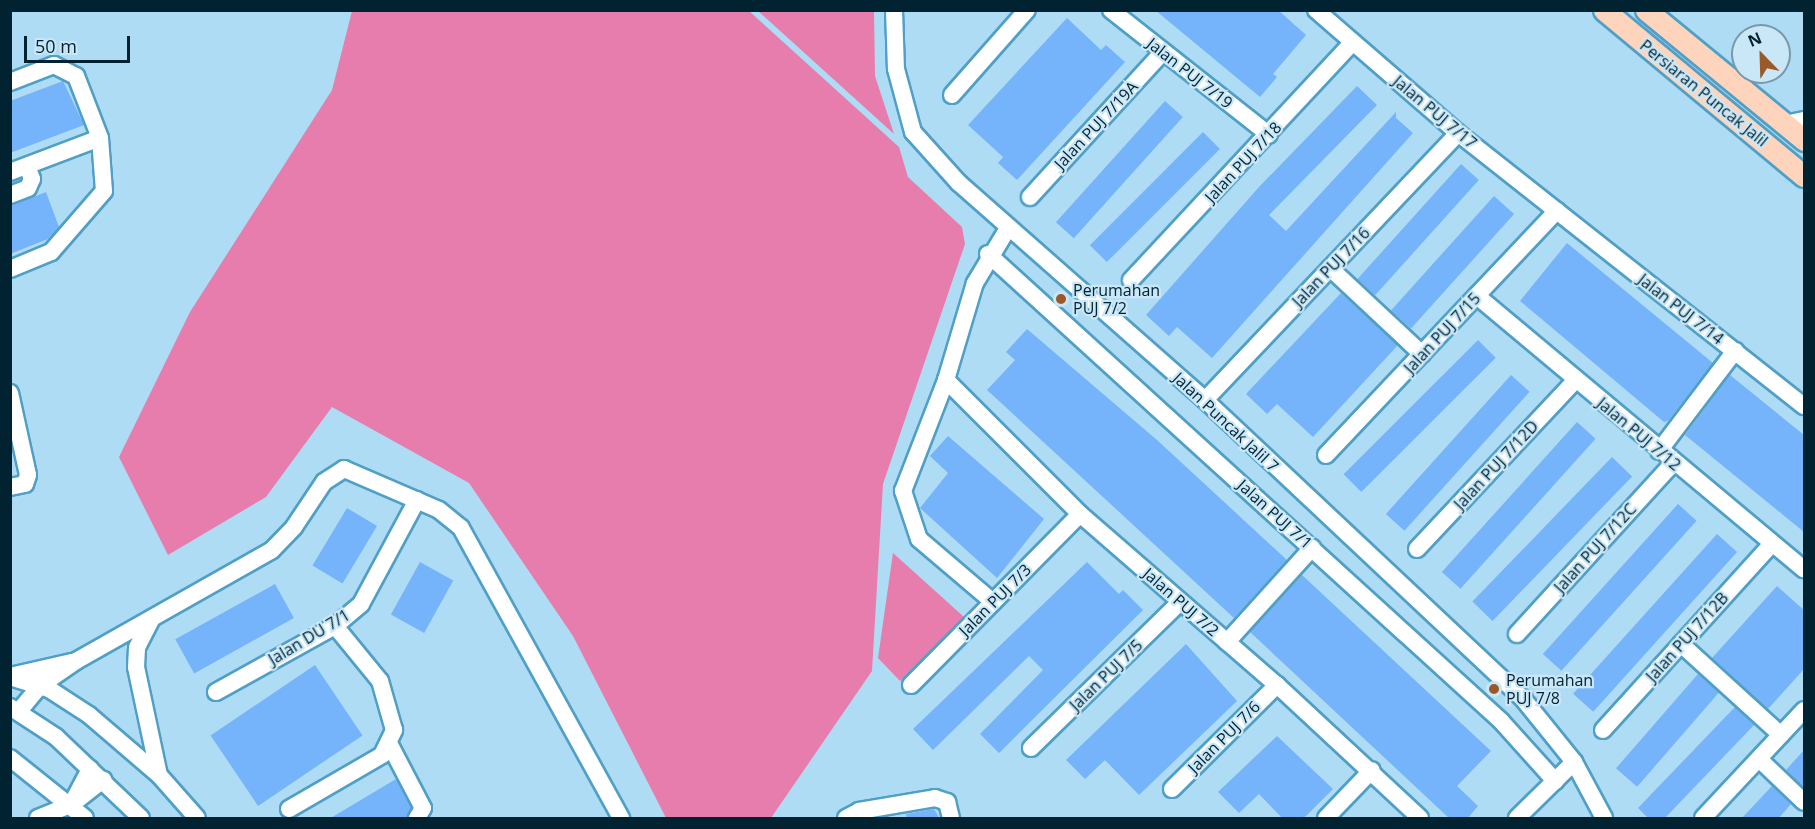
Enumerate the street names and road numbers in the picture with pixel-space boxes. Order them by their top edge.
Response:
street label: Jalan PUJ 7/19 [1143,34,1237,112]
street label: Persiaran Puncak Jalil [1636,36,1772,150]
street label: Jalan PUJ 7/17 [1389,71,1481,153]
street label: Jalan PUJ 7/19A [1050,77,1142,173]
street label: Jalan PUJ 7/18 [1201,118,1285,206]
street label: Jalan PUJ 7/16 [1288,223,1374,311]
street label: Jalan PUJ 7/14 [1634,270,1728,348]
street label: Jalan PUJ 7/15 [1400,289,1484,377]
street label: Jalan Puncak Jalil 7 [1169,368,1283,476]
street label: Jalan PUJ 7/12 [1593,393,1685,475]
street label: Jalan PUJ 7/12D [1450,416,1542,514]
street label: Jalan PUJ 7/1 [1234,475,1316,553]
street label: Jalan PUJ 7/12C [1550,500,1640,596]
street label: Jalan PUJ 7/3 [955,560,1035,640]
street label: Jalan PUJ 7/2 [1139,564,1223,640]
street label: Jalan PUJ 7/12B [1642,588,1732,686]
street label: Jalan DU 7/1 [265,605,353,669]
street label: Jalan PUJ 7/5 [1066,635,1146,715]
street label: Jalan PUJ 7/6 [1184,697,1264,777]

